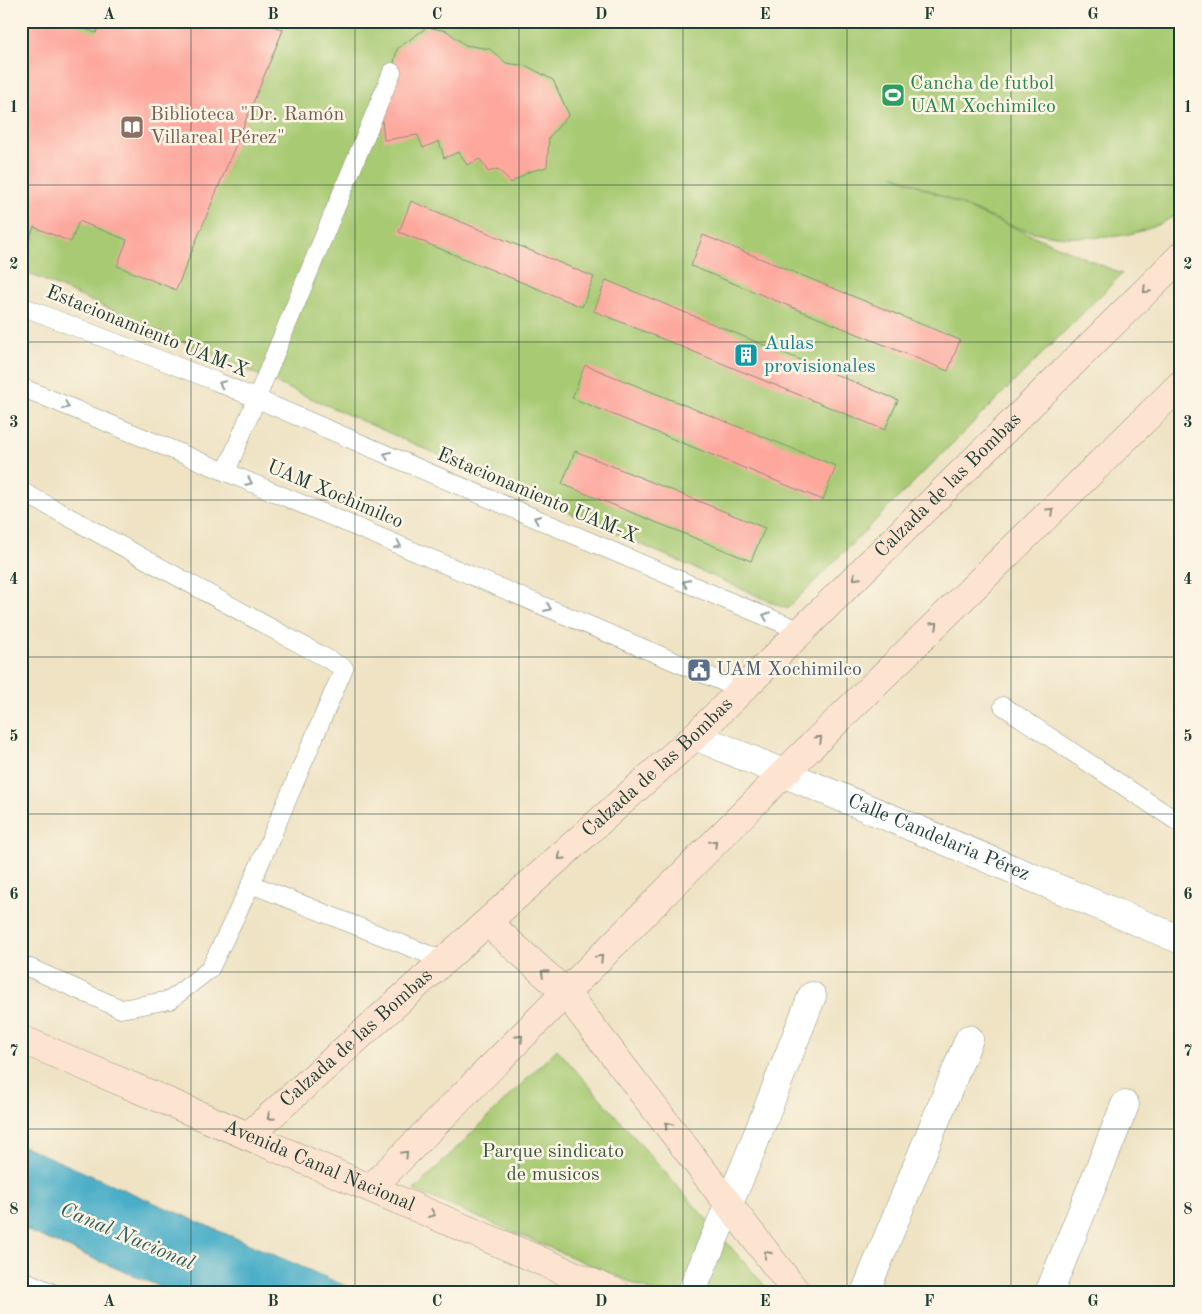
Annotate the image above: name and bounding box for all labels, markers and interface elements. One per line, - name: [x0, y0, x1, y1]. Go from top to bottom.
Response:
- text: A: [103, 7, 115, 23]
- text: B: [267, 7, 279, 23]
- text: C: [432, 7, 442, 23]
- text: D: [595, 7, 607, 23]
- text: E: [759, 7, 771, 23]
- text: F: [924, 7, 935, 23]
- text: G: [1087, 7, 1099, 23]
- place label: Cancha de futbol UAM Xochimilco: [910, 74, 1056, 117]
- sports icon: Cancha de futbol UAM Xochimilco: [880, 82, 906, 108]
- text: 1: [9, 100, 19, 116]
- text: 1: [1183, 100, 1193, 116]
- place label: Biblioteca "Dr. Ramón Villareal Pérez": [150, 105, 344, 148]
- library icon: Biblioteca "Dr. Ramón Villareal Pérez": [119, 114, 145, 140]
- text: 2: [9, 257, 19, 273]
- text: 2: [1183, 257, 1193, 273]
- street label: Estacionamiento UAM-X: [43, 282, 251, 382]
- one-way arrow: [1143, 284, 1152, 293]
- place label: Aulas provisionales: [764, 334, 876, 377]
- building icon: Aulas provisionales: [733, 342, 759, 368]
- one-way arrow: [218, 379, 227, 390]
- one-way arrow: [61, 400, 70, 410]
- street label: Calzada de las Bombas: [871, 410, 1025, 562]
- text: 3: [9, 415, 19, 431]
- text: 3: [1183, 415, 1193, 431]
- street label: Estacionamiento UAM-X: [434, 445, 640, 547]
- one-way arrow: [383, 450, 392, 461]
- street label: UAM Xochimilco: [264, 457, 406, 533]
- one-way arrow: [244, 475, 253, 486]
- one-way arrow: [1045, 508, 1054, 517]
- one-way arrow: [533, 514, 542, 525]
- one-way arrow: [393, 538, 402, 549]
- one-way arrow: [853, 571, 862, 580]
- text: 4: [9, 572, 19, 588]
- text: 4: [1183, 572, 1193, 588]
- one-way arrow: [682, 578, 691, 589]
- one-way arrow: [543, 602, 552, 612]
- one-way arrow: [762, 612, 771, 623]
- one-way arrow: [929, 622, 938, 631]
- public building icon: UAM Xochimilco: [686, 657, 712, 683]
- place label: UAM Xochimilco: [716, 660, 862, 680]
- street label: Calzada de las Bombas: [579, 694, 737, 842]
- text: 5: [9, 729, 19, 745]
- text: 5: [1183, 729, 1193, 745]
- one-way arrow: [813, 736, 822, 745]
- street label: Calle Candelaria Pérez: [845, 791, 1032, 885]
- one-way arrow: [708, 839, 717, 848]
- one-way arrow: [557, 851, 566, 860]
- text: 6: [9, 887, 19, 903]
- text: 6: [1183, 887, 1193, 903]
- one-way arrow: [594, 955, 603, 964]
- street label: Calzada de las Bombas: [277, 966, 437, 1112]
- one-way arrow: [540, 970, 549, 979]
- one-way arrow: [514, 1035, 523, 1044]
- text: 7: [9, 1044, 19, 1060]
- text: 7: [1183, 1044, 1193, 1060]
- one-way arrow: [266, 1111, 275, 1120]
- street label: Avenida Canal Nacional: [221, 1117, 417, 1216]
- one-way arrow: [665, 1122, 674, 1131]
- park label: Parque sindicato de musicos: [482, 1142, 624, 1185]
- one-way arrow: [400, 1150, 409, 1159]
- water label: Canal Nacional: [57, 1199, 197, 1275]
- text: 8: [9, 1202, 19, 1218]
- text: 8: [1183, 1202, 1193, 1218]
- one-way arrow: [427, 1208, 436, 1219]
- one-way arrow: [765, 1251, 773, 1260]
- text: A: [103, 1294, 115, 1310]
- text: B: [267, 1294, 279, 1310]
- text: C: [432, 1294, 442, 1310]
- text: D: [595, 1294, 607, 1310]
- text: E: [759, 1294, 771, 1310]
- text: F: [924, 1294, 935, 1310]
- text: G: [1087, 1294, 1099, 1310]

